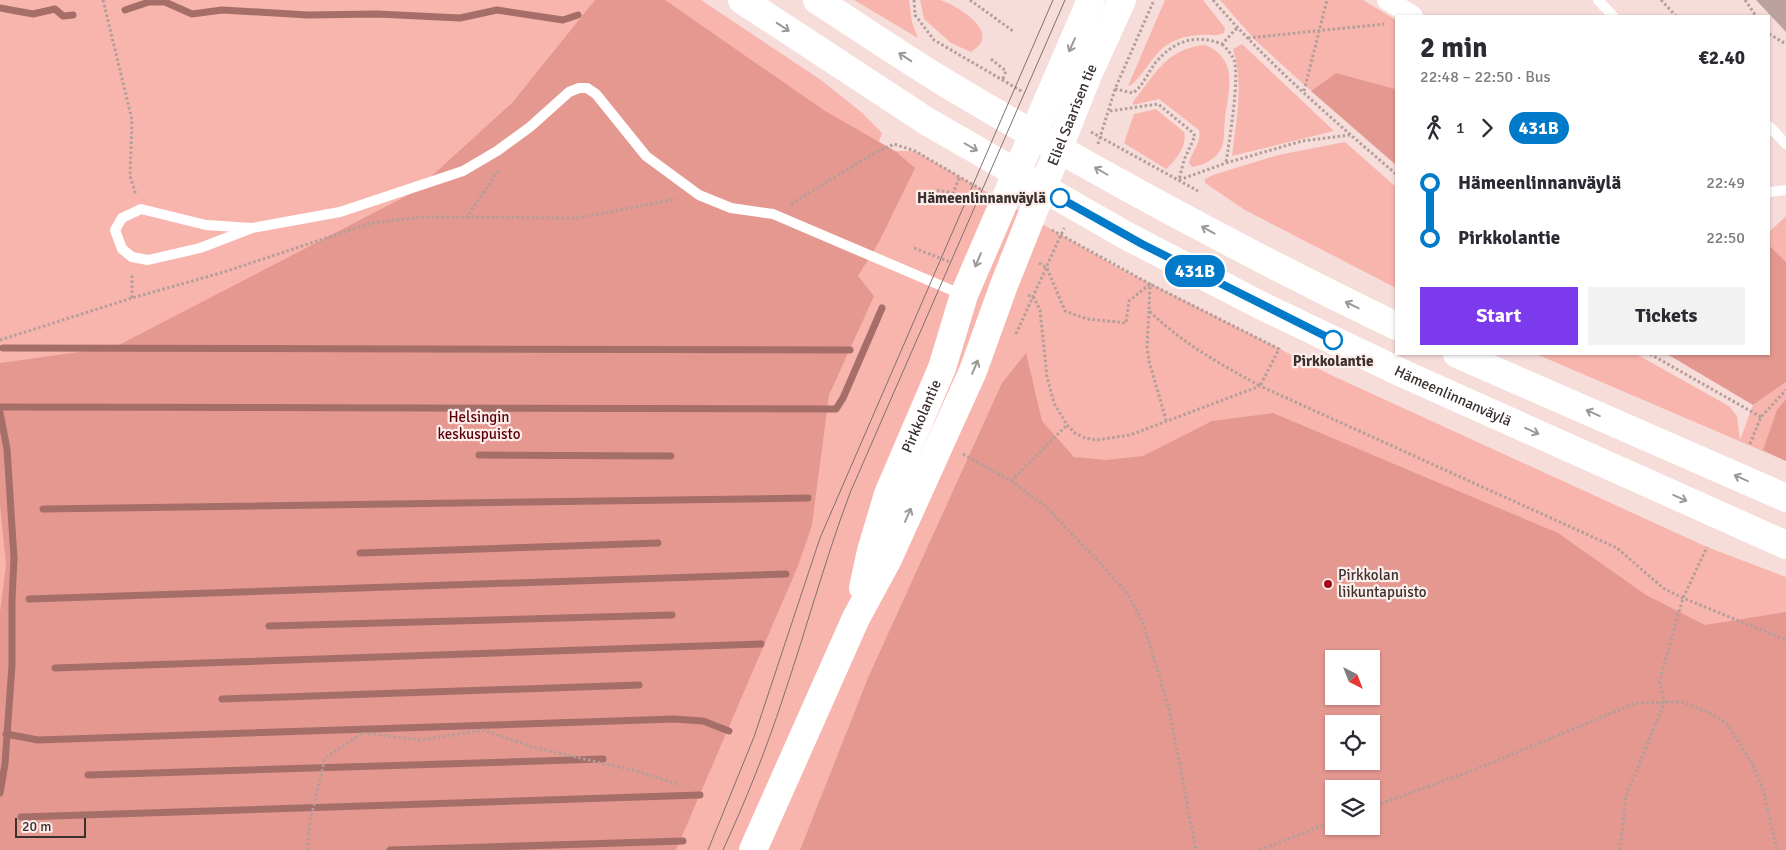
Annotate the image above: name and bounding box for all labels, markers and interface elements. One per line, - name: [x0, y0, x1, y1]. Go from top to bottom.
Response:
- one-way arrow: [776, 22, 790, 32]
- text: 2 min: [1420, 31, 1488, 65]
- one-way arrow: [1067, 37, 1077, 52]
- text: €2.40: [1699, 46, 1745, 70]
- one-way arrow: [899, 52, 913, 62]
- street label: Eliel Saarisen tie: [1044, 61, 1101, 168]
- text: 22:48 – 22:50 · Bus: [1420, 67, 1551, 87]
- icon: walk: [1420, 114, 1448, 142]
- icon: forward: [1473, 114, 1501, 142]
- text: 431B: [1519, 117, 1559, 139]
- text: 1: [1456, 118, 1465, 138]
- one-way arrow: [963, 142, 977, 152]
- one-way arrow: [1093, 166, 1108, 176]
- text: Hämeenlinnanväylä: [1458, 171, 1621, 195]
- text: 22:49: [1706, 173, 1745, 193]
- marker: Hämeenlinnanväylä: [1050, 188, 1070, 208]
- place label: Hämeenlinnanväylä: [917, 189, 1046, 207]
- one-way arrow: [1201, 225, 1216, 235]
- text: Pirkkolantie: [1458, 226, 1560, 250]
- text: 22:50: [1706, 228, 1745, 248]
- one-way arrow: [973, 252, 983, 267]
- line badge: 431B: [1160, 255, 1230, 287]
- text: 431B: [1175, 260, 1215, 282]
- button: Start: [1420, 287, 1578, 345]
- button: Tickets: [1588, 287, 1745, 345]
- one-way arrow: [1345, 299, 1360, 309]
- marker: Pirkkolantie: [1323, 330, 1343, 350]
- place label: Pirkkolantie: [1293, 352, 1373, 370]
- one-way arrow: [971, 360, 980, 375]
- street label: Hämeenlinnanväylä: [1391, 362, 1514, 430]
- street label: Pirkkolantie: [898, 377, 945, 456]
- park label: Helsingin keskuspuisto: [438, 408, 521, 443]
- one-way arrow: [1586, 408, 1601, 418]
- one-way arrow: [1524, 427, 1539, 437]
- one-way arrow: [1734, 473, 1749, 483]
- one-way arrow: [1672, 493, 1687, 503]
- one-way arrow: [903, 508, 913, 523]
- place label: Pirkkolan liikuntapuisto: [1338, 566, 1427, 601]
- marker: Pirkkolan liikuntapuisto: [1322, 578, 1334, 590]
- north arrow: [1325, 650, 1380, 705]
- map controls: [1325, 650, 1380, 835]
- button: locate: [1325, 715, 1380, 770]
- button: layers: [1325, 780, 1380, 835]
- scale bar: [15, 815, 86, 838]
- text: 20 m: [22, 818, 51, 835]

